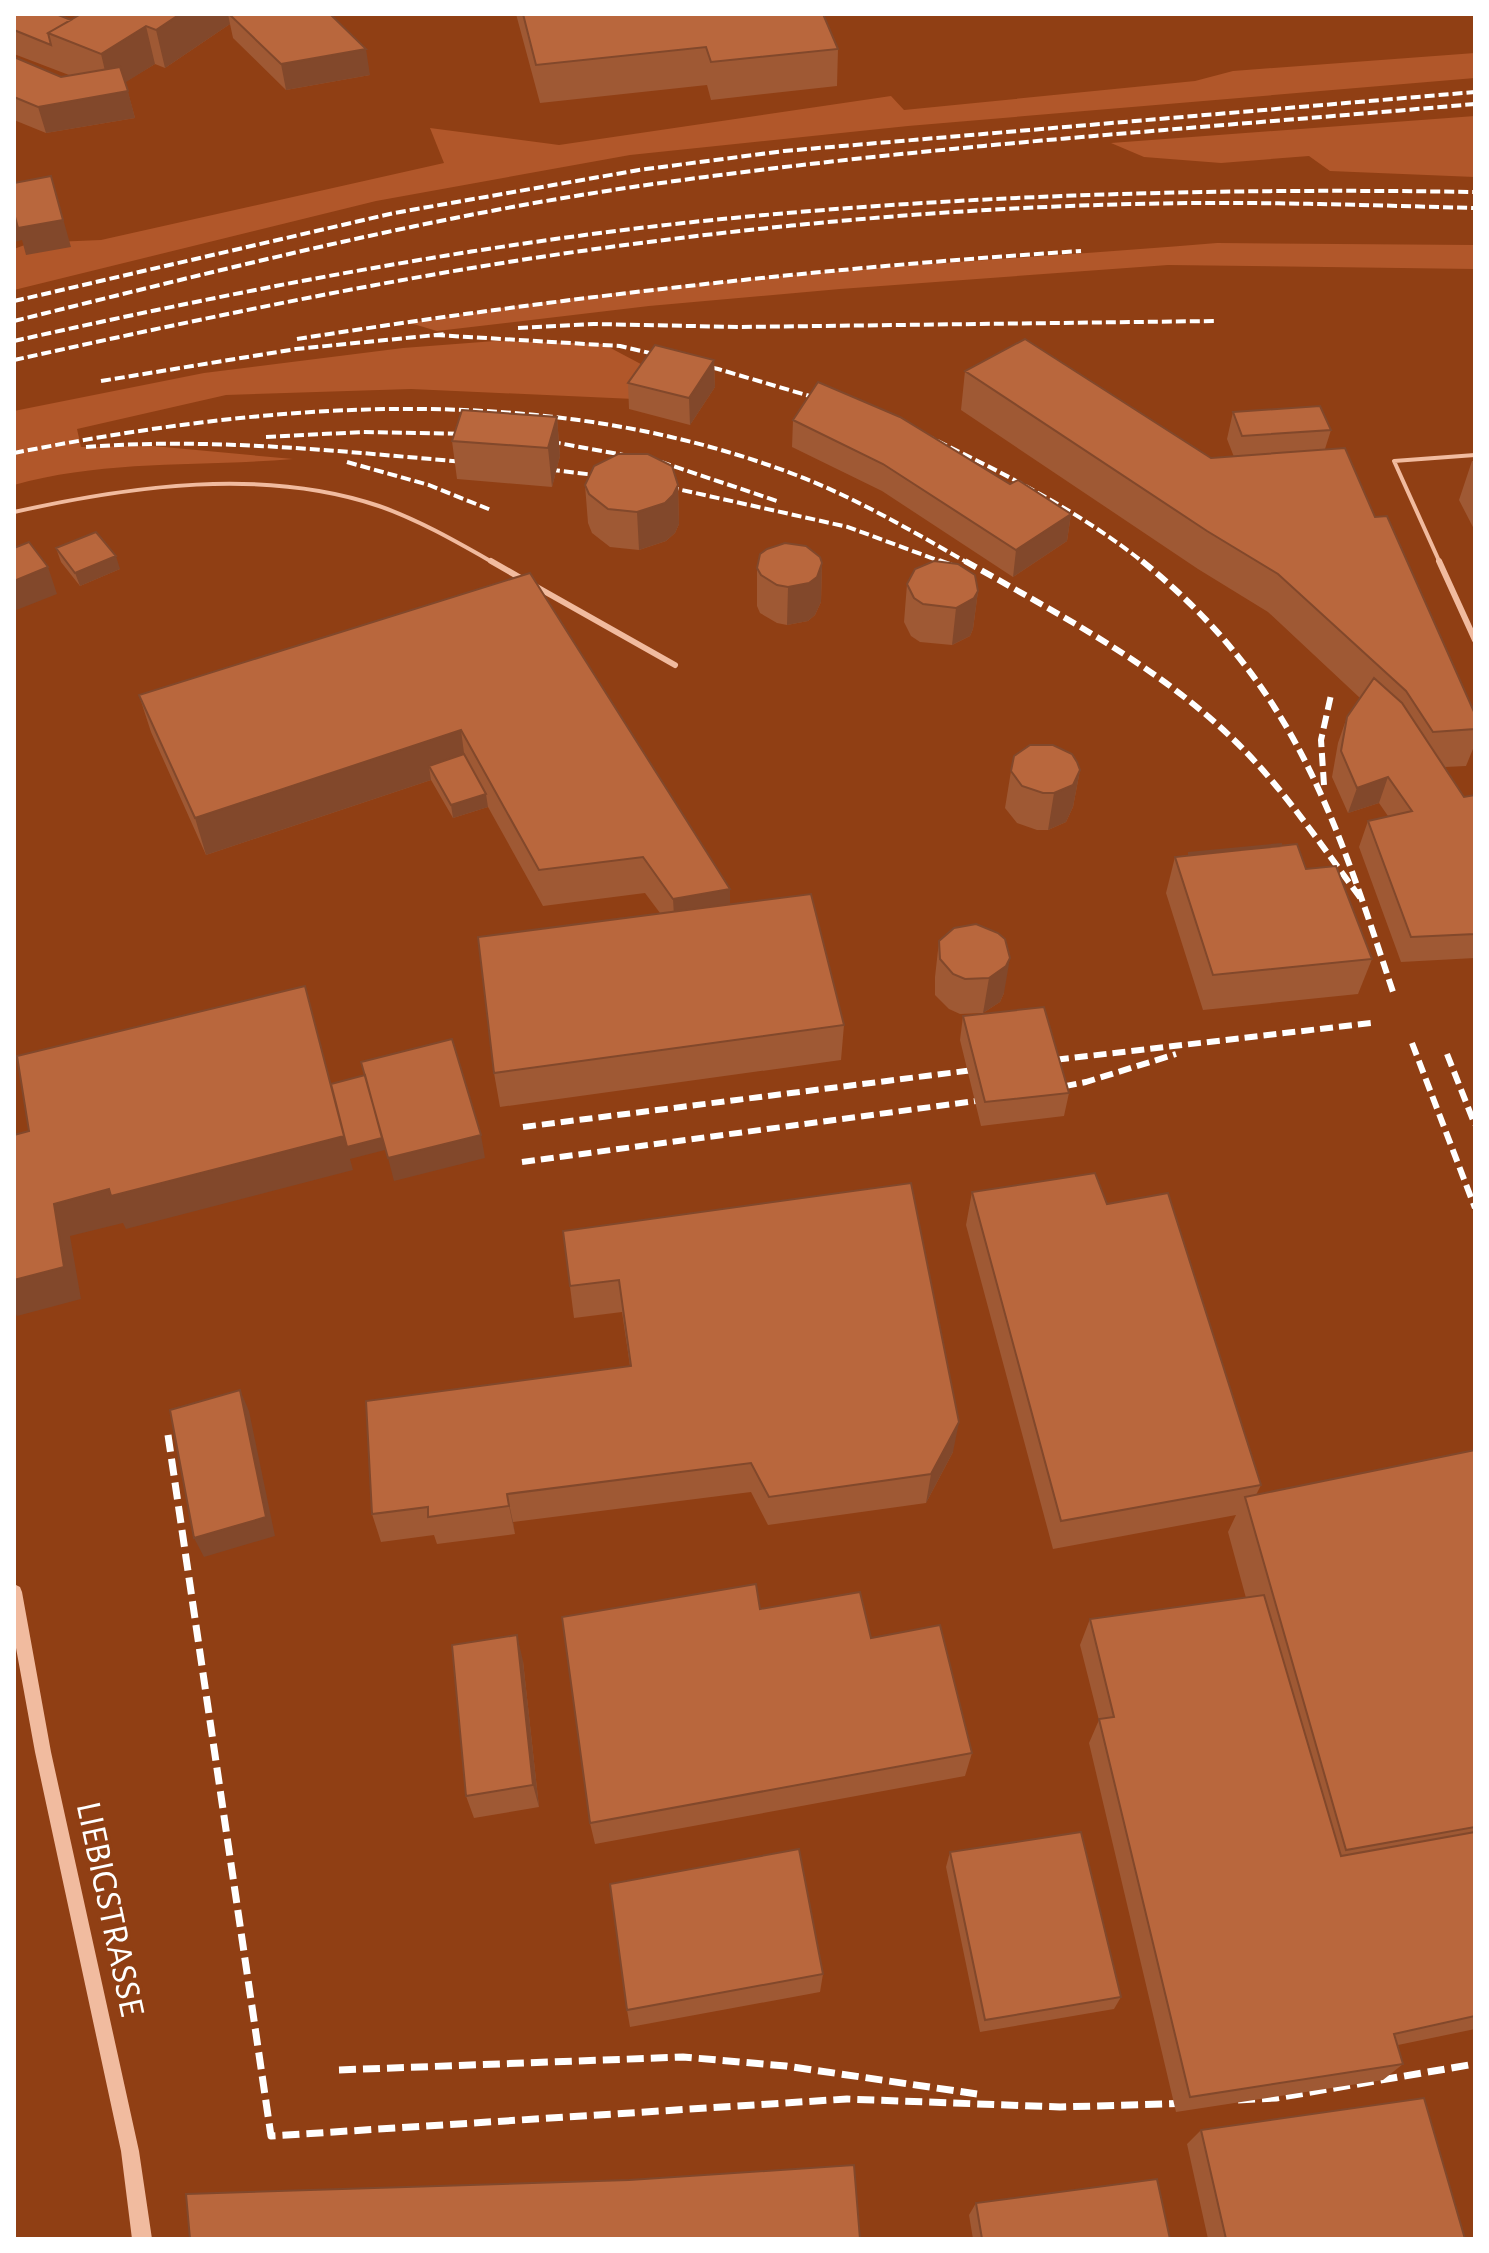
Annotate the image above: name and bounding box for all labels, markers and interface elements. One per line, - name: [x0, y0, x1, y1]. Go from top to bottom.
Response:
- street label: LIEBIGSTRASSE: [70, 1799, 150, 2019]

